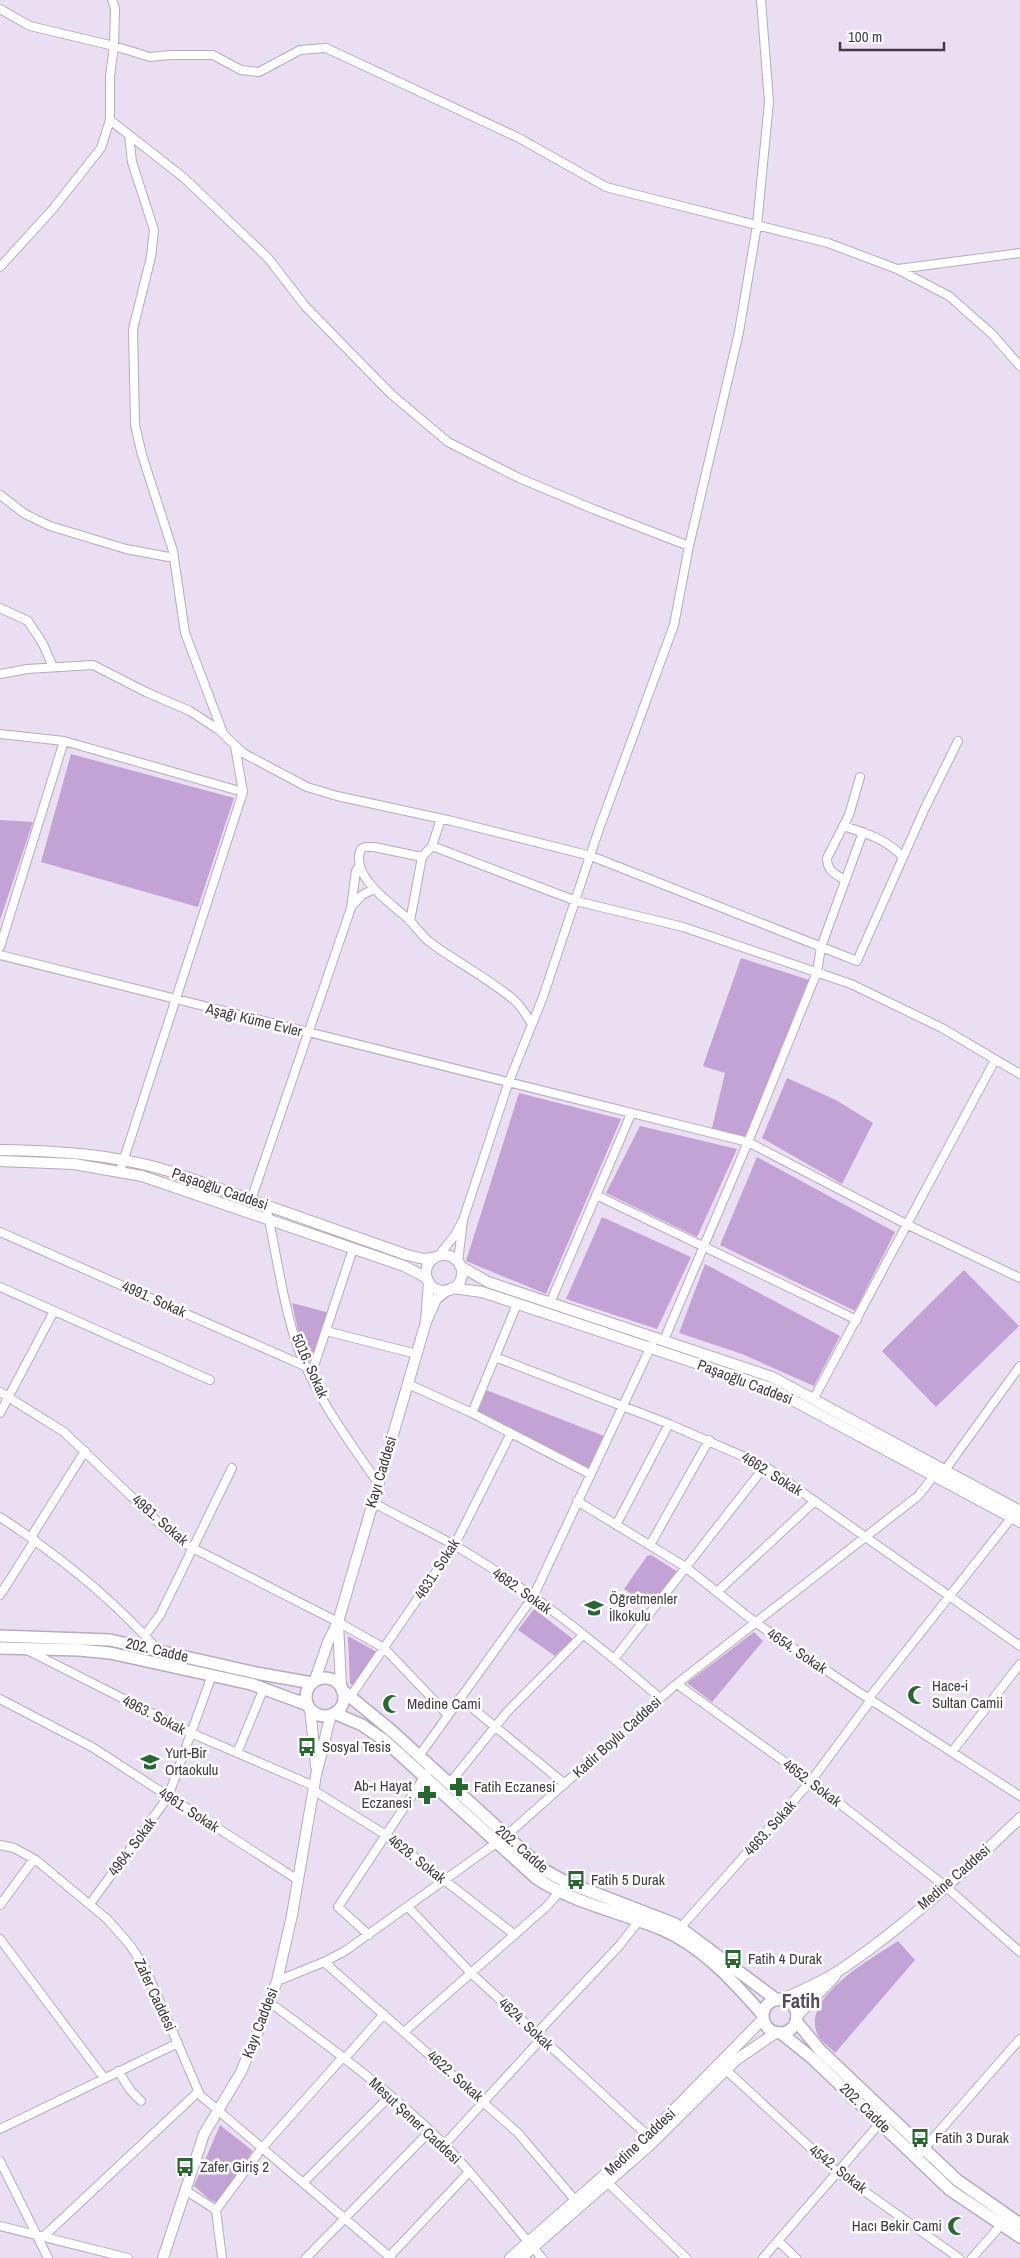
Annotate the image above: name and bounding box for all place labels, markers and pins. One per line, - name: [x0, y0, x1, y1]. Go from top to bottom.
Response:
- place label: Öğretmenler İlkokulu: [609, 1588, 677, 1626]
- school or university icon: Öğretmenler İlkokulu: [583, 1597, 605, 1619]
- place label: Hace-i Sultan Camii: [932, 1675, 1003, 1713]
- mosque icon: Hace-i Sultan Camii: [906, 1684, 928, 1706]
- mosque icon: Medine Cami: [381, 1693, 403, 1715]
- place label: Medine Cami: [407, 1693, 481, 1714]
- bus stop icon: Sosyal Tesis: [296, 1736, 318, 1758]
- place label: Sosyal Tesis: [322, 1736, 391, 1757]
- place label: Yurt-Bir Ortaokulu: [165, 1742, 218, 1780]
- school or university icon: Yurt-Bir Ortaokulu: [139, 1751, 161, 1773]
- place label: Ab-ı Hayat Eczanesi: [353, 1775, 413, 1813]
- pharmacy icon: Fatih Eczanesi: [448, 1776, 470, 1798]
- place label: Fatih Eczanesi: [474, 1776, 555, 1797]
- pharmacy icon: Ab-ı Hayat Eczanesi: [416, 1784, 438, 1806]
- bus stop icon: Fatih 5 Durak: [565, 1869, 587, 1891]
- place label: Fatih 5 Durak: [591, 1869, 666, 1890]
- bus stop icon: Fatih 4 Durak: [722, 1948, 744, 1970]
- place label: Fatih 4 Durak: [748, 1948, 823, 1969]
- bus stop icon: Fatih 3 Durak: [909, 2127, 931, 2149]
- place label: Fatih 3 Durak: [935, 2127, 1010, 2148]
- bus stop icon: Zafer Giriş 2: [174, 2156, 196, 2178]
- place label: Zafer Giriş 2: [200, 2156, 269, 2177]
- place label: Hacı Bekir Cami: [852, 2215, 942, 2236]
- mosque icon: Hacı Bekir Cami: [946, 2215, 968, 2237]

